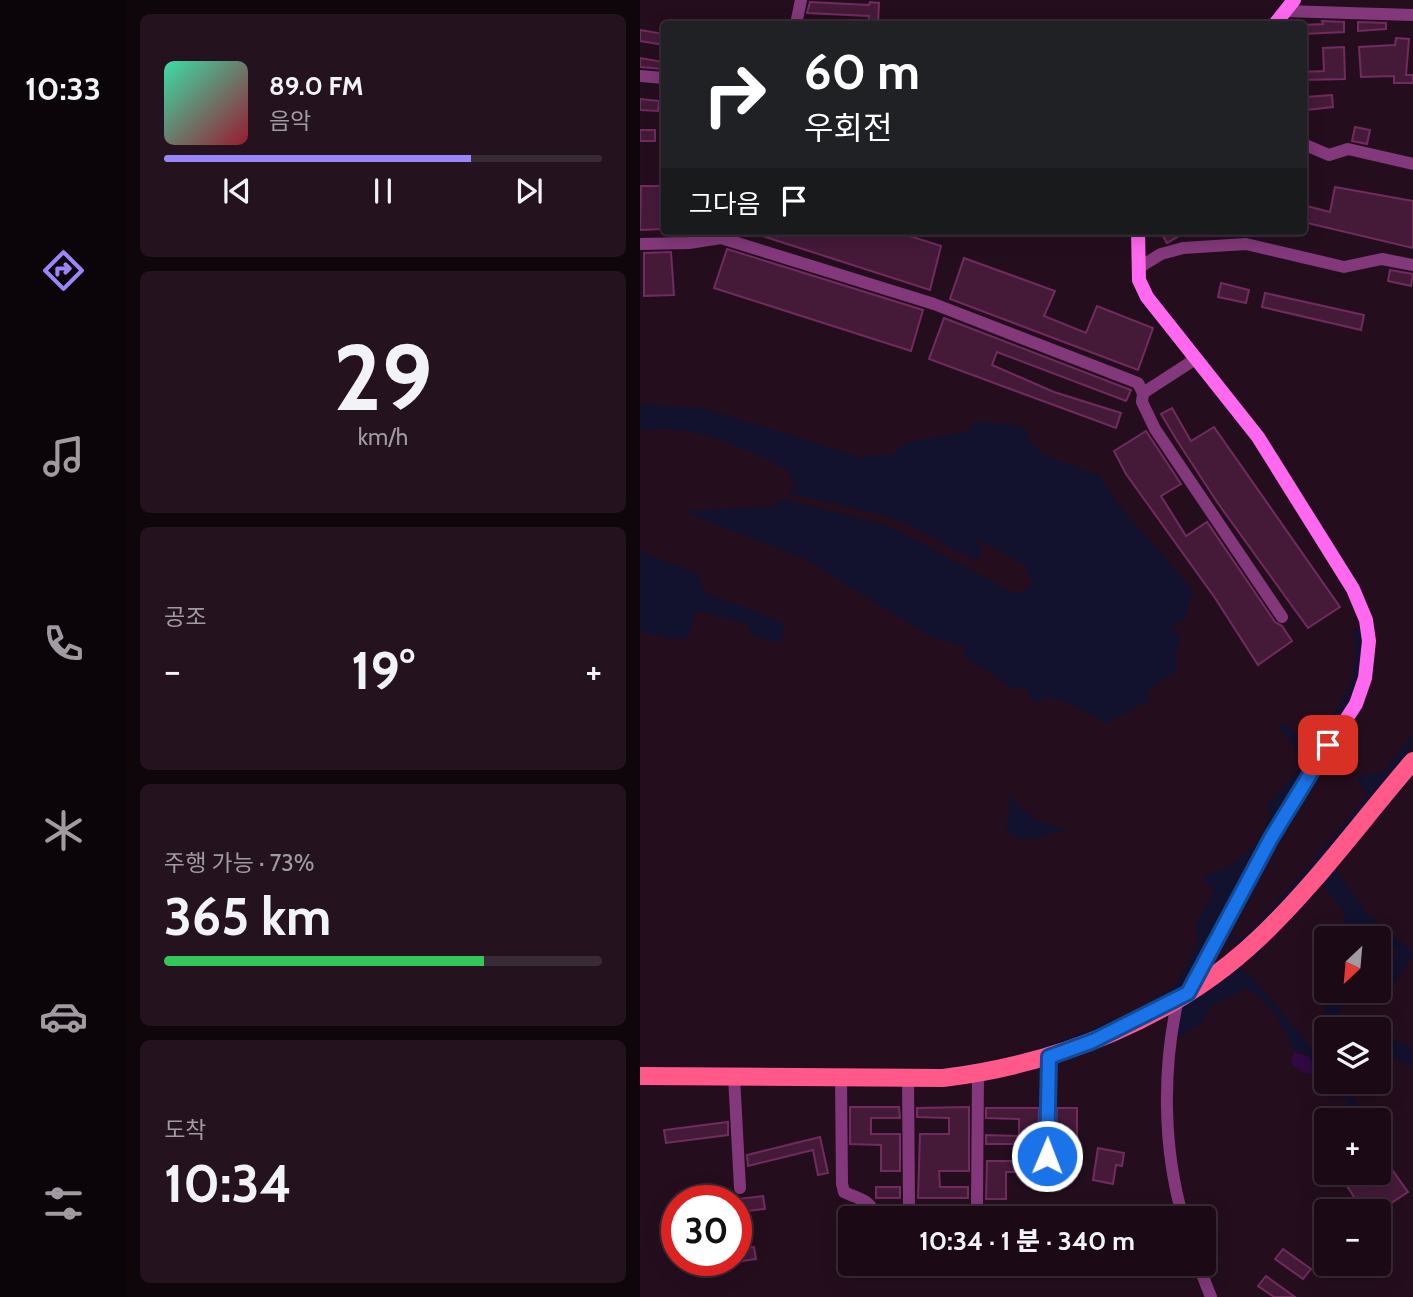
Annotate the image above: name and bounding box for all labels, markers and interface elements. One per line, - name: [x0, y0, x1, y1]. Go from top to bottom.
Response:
- text: 60 m: [804, 42, 920, 101]
- icon: right: [689, 49, 780, 140]
- text: 10:33: [25, 69, 101, 108]
- text: 89.0 FM: [269, 70, 364, 102]
- text: 음악: [269, 107, 311, 135]
- text: 우회전: [804, 108, 892, 147]
- icon: previous: [218, 172, 256, 210]
- icon: pause: [364, 172, 402, 210]
- icon: next: [510, 172, 548, 210]
- icon: arrive: [775, 182, 813, 220]
- text: 그다음: [689, 188, 761, 220]
- icon: directions: [39, 246, 88, 295]
- text: 29: [333, 322, 433, 433]
- text: km/h: [358, 423, 408, 451]
- icon: music: [39, 432, 88, 481]
- text: 공조: [164, 603, 206, 631]
- icon: phone: [39, 619, 88, 668]
- text: 19°: [351, 639, 415, 702]
- text: −: [164, 647, 181, 694]
- text: +: [585, 647, 602, 694]
- pin: [1298, 715, 1358, 775]
- icon: arrive: [1309, 726, 1347, 764]
- icon: climate: [39, 806, 88, 855]
- text: 주행 가능 · 73%: [164, 849, 314, 877]
- text: 365 km: [164, 885, 331, 948]
- north arrow: [1314, 926, 1391, 1003]
- map controls: [1314, 926, 1391, 1276]
- icon: car: [39, 992, 88, 1041]
- button: layers: [1314, 1017, 1391, 1094]
- button: +: [1314, 1108, 1391, 1185]
- text: 도착: [164, 1116, 206, 1144]
- position arrow: [1010, 1119, 1084, 1193]
- text: 10:34: [164, 1152, 292, 1215]
- icon: filters: [39, 1179, 88, 1228]
- speed limit sign: 30: [661, 1185, 752, 1276]
- button: −: [1314, 1199, 1391, 1276]
- text: 10:34 · 1 분 · 340 m: [919, 1225, 1135, 1257]

